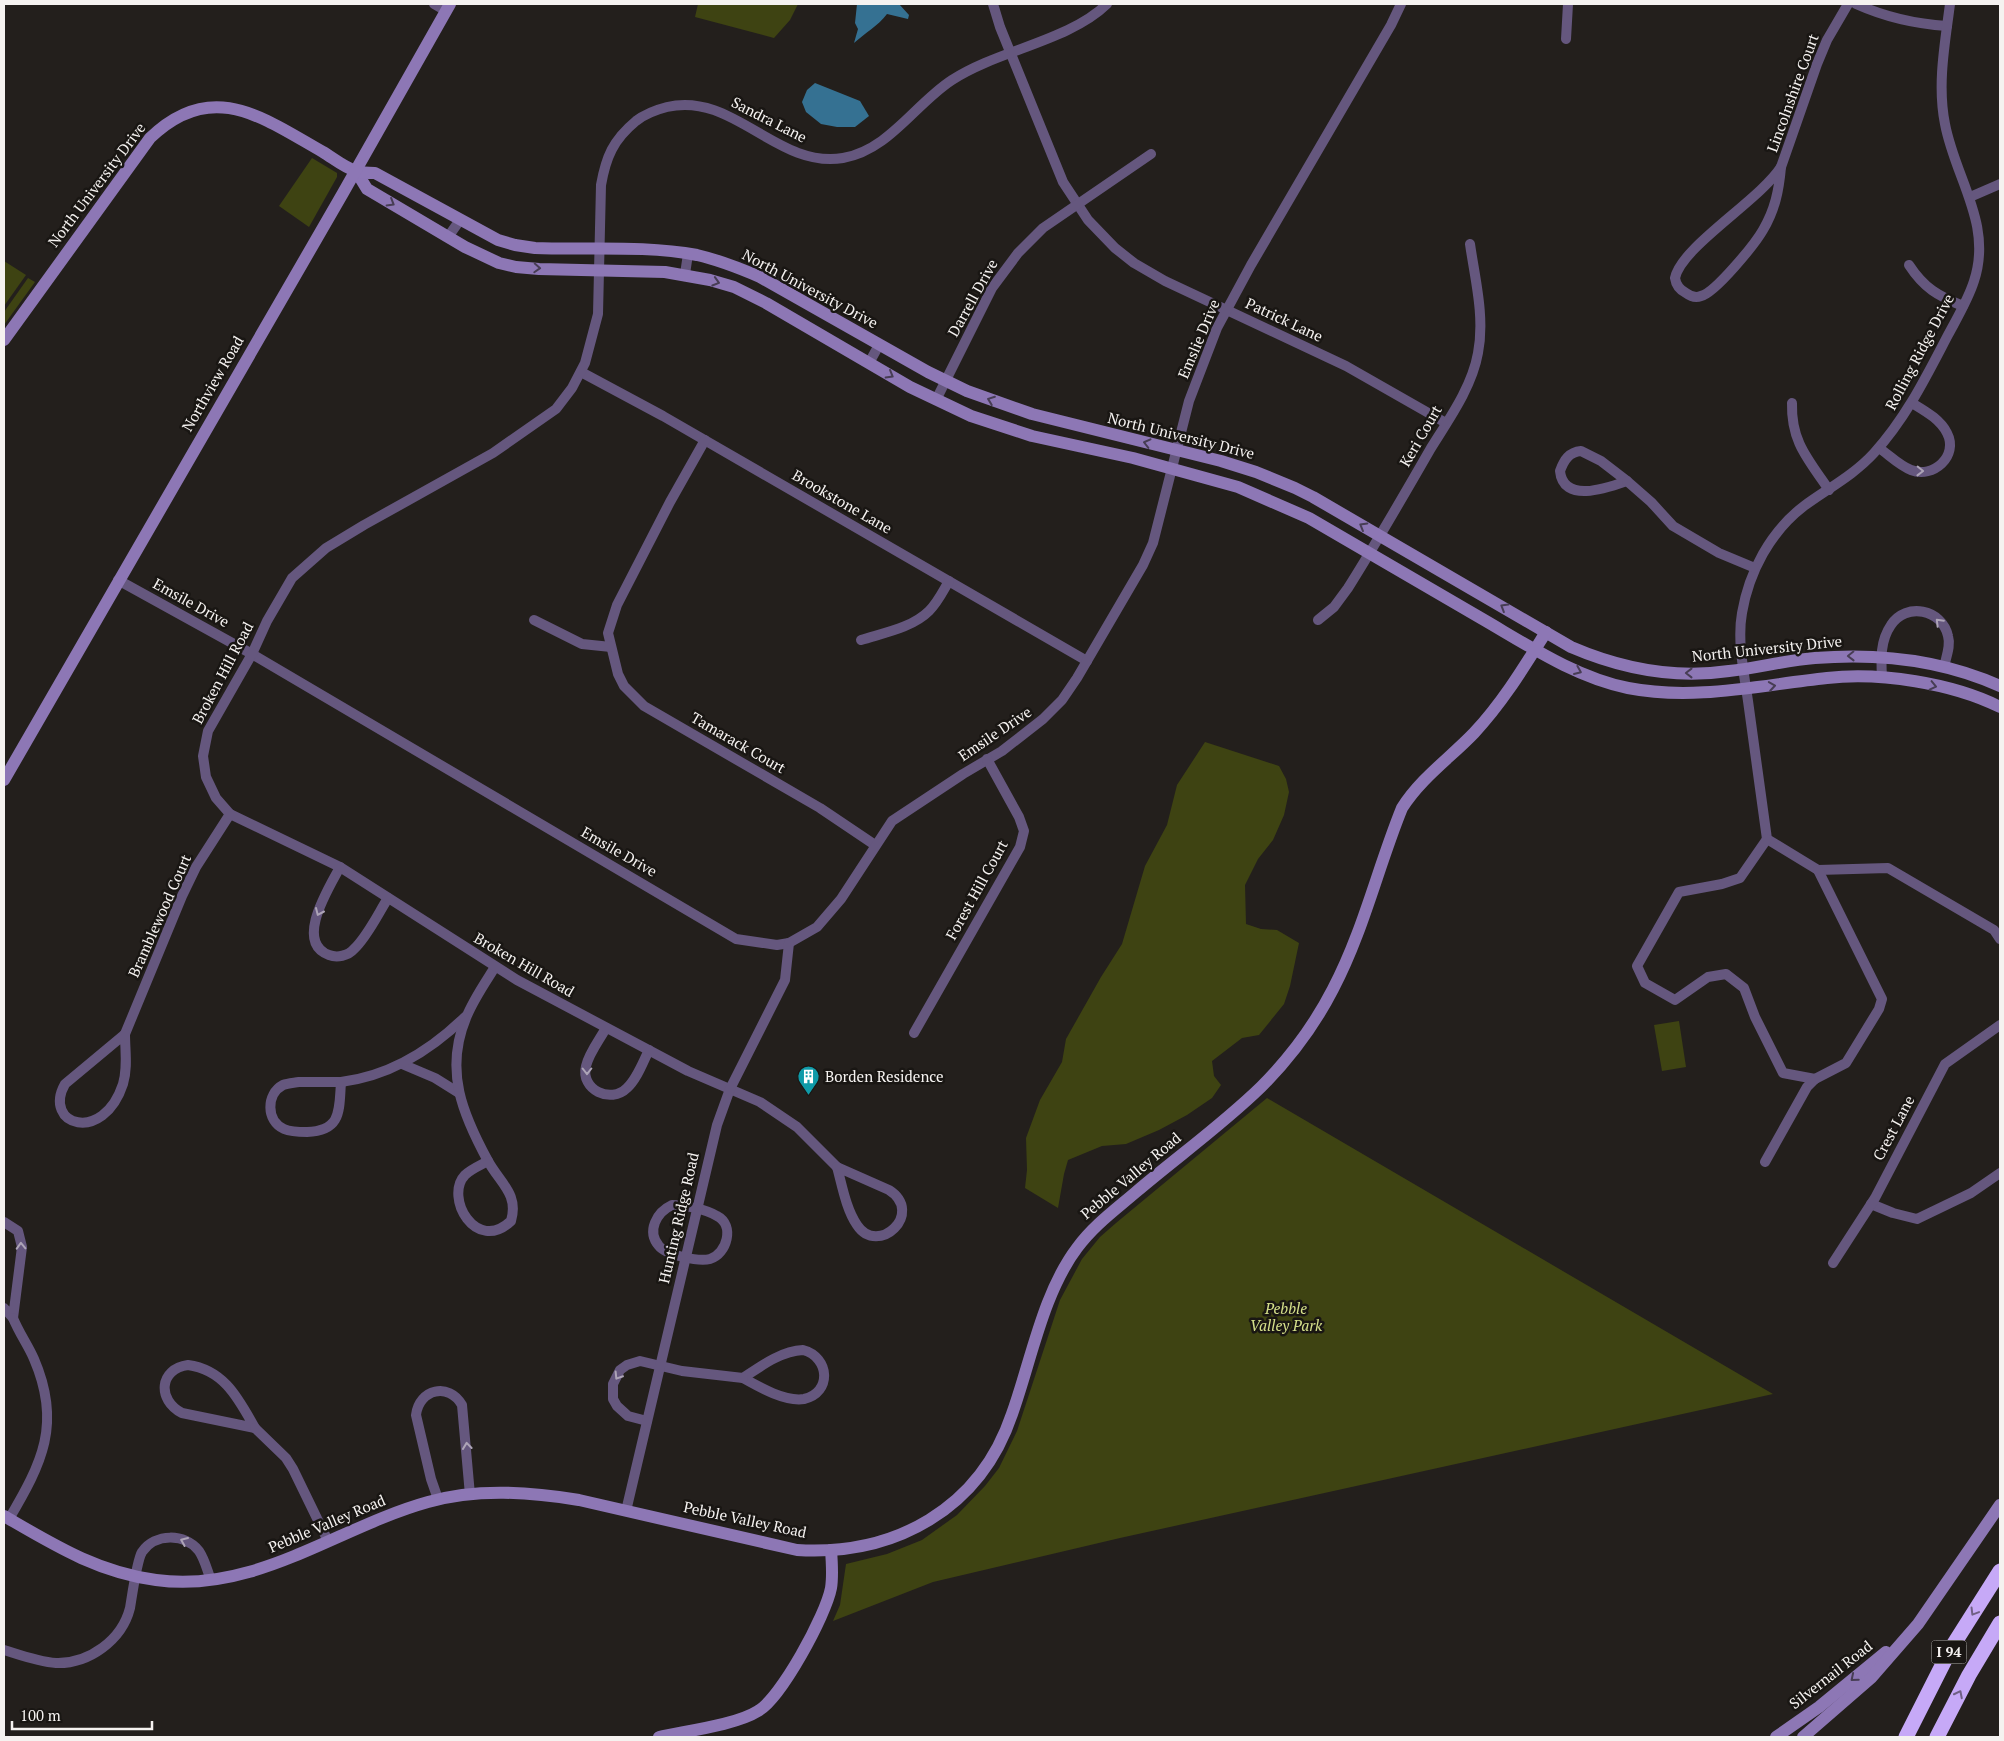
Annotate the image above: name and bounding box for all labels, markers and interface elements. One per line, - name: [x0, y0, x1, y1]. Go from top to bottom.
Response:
- street label: Lincolnshire Court: [1761, 30, 1823, 155]
- street label: Sandra Lane: [728, 92, 811, 147]
- street label: North University Drive: [43, 118, 150, 251]
- one-way arrow: [385, 196, 394, 206]
- street label: North University Drive: [739, 244, 882, 332]
- street label: Darrell Drive: [943, 255, 1002, 340]
- one-way arrow: [533, 263, 541, 274]
- one-way arrow: [711, 276, 720, 286]
- street label: Rolling Ridge Drive: [1880, 290, 1958, 413]
- street label: Patrick Lane: [1243, 292, 1326, 346]
- street label: Emslie Drive: [1172, 296, 1224, 381]
- street label: Northview Road: [177, 332, 248, 435]
- one-way arrow: [884, 369, 893, 379]
- one-way arrow: [987, 396, 996, 406]
- street label: Keri Court: [1394, 401, 1446, 470]
- street label: North University Drive: [1106, 407, 1257, 463]
- one-way arrow: [1143, 438, 1152, 449]
- street label: Brookstone Lane: [789, 464, 896, 538]
- one-way arrow: [1917, 466, 1925, 476]
- one-way arrow: [1359, 522, 1368, 532]
- street label: Emsile Drive: [150, 573, 233, 631]
- one-way arrow: [1500, 603, 1509, 613]
- street label: Broken Hill Road: [187, 618, 257, 727]
- one-way arrow: [1936, 619, 1945, 628]
- street label: North University Drive: [1691, 630, 1843, 666]
- one-way arrow: [1846, 651, 1854, 662]
- one-way arrow: [1573, 665, 1582, 676]
- one-way arrow: [1685, 668, 1692, 678]
- one-way arrow: [1929, 680, 1938, 691]
- one-way arrow: [1768, 681, 1776, 691]
- street label: Emsile Drive: [954, 701, 1035, 765]
- street label: Tamarack Court: [688, 707, 790, 778]
- street label: Emsile Drive: [578, 821, 661, 881]
- street label: Forest Hill Court: [940, 836, 1012, 943]
- street label: Bramblewood Court: [123, 851, 195, 980]
- one-way arrow: [315, 907, 326, 916]
- street label: Broken Hill Road: [471, 927, 578, 1001]
- building icon: Borden Residence: [797, 1065, 821, 1096]
- place label: Borden Residence: [825, 1066, 944, 1086]
- one-way arrow: [582, 1068, 592, 1076]
- street label: Crest Lane: [1868, 1092, 1919, 1164]
- street label: Pebble Valley Road: [1076, 1127, 1185, 1223]
- street label: Hunting Ridge Road: [653, 1150, 703, 1285]
- one-way arrow: [16, 1242, 27, 1250]
- park label: Pebble Valley Park: [1250, 1298, 1323, 1335]
- one-way arrow: [614, 1371, 624, 1380]
- one-way arrow: [462, 1442, 473, 1450]
- street label: Pebble Valley Road: [265, 1489, 388, 1557]
- street label: Pebble Valley Road: [682, 1496, 809, 1542]
- one-way arrow: [180, 1537, 189, 1548]
- one-way arrow: [1970, 1606, 1980, 1615]
- street label: Silvernail Road: [1785, 1635, 1876, 1713]
- road number: I 94: [1932, 1640, 1966, 1664]
- one-way arrow: [1851, 1673, 1860, 1682]
- one-way arrow: [1953, 1690, 1963, 1699]
- scale bar: [12, 1698, 152, 1730]
- text: 100 m: [20, 1705, 61, 1725]

